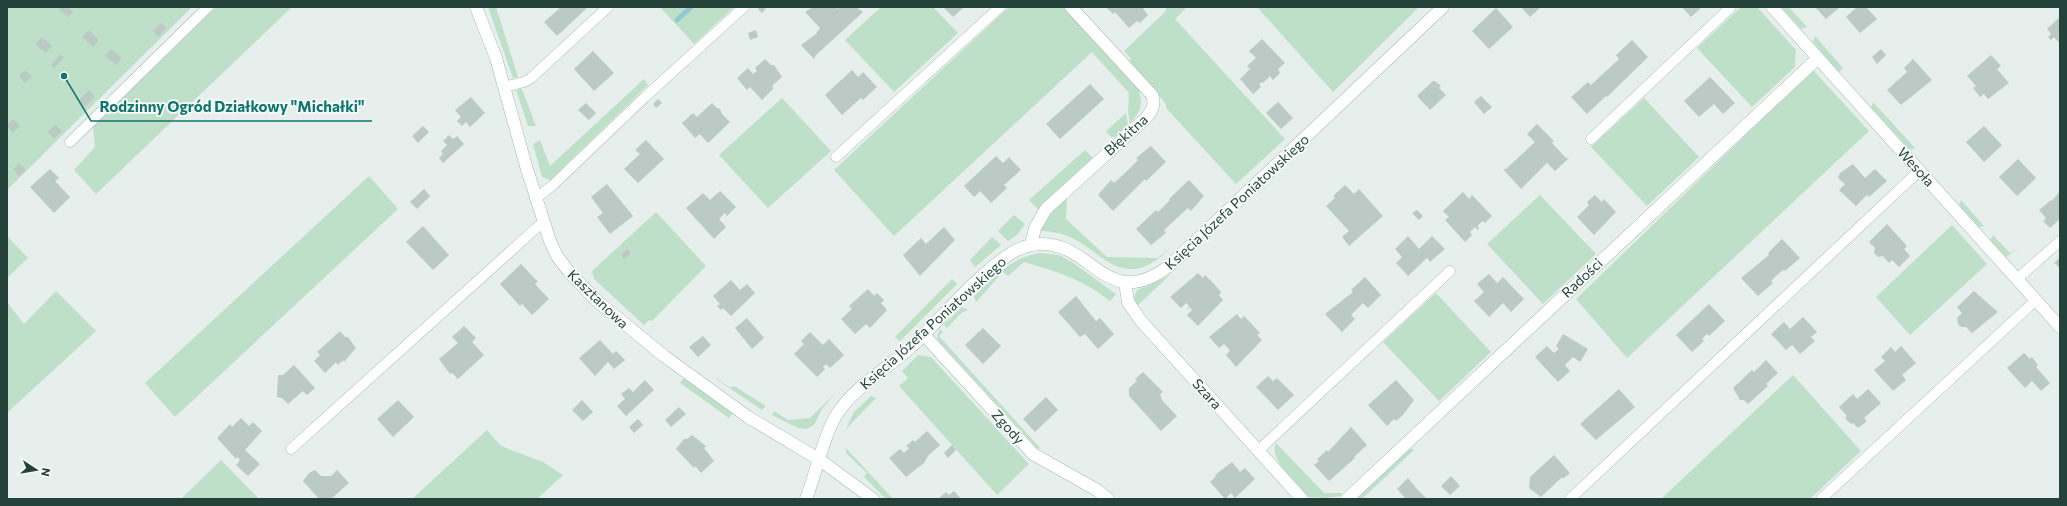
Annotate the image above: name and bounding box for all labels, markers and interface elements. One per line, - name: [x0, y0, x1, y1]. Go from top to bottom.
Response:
- callout: Rodzinny Ogród Działkowy "Michałki": [91, 94, 372, 121]
- text: Rodzinny Ogród Działkowy "Michałki": [100, 97, 365, 115]
- street label: Błękitna: [1100, 111, 1151, 159]
- street label: Księcia Józefa Poniatowskiego: [1161, 130, 1312, 273]
- street label: Wesoła: [1894, 144, 1938, 190]
- street label: Księcia Józefa Poniatowskiego: [856, 252, 1009, 393]
- street label: Radości: [1558, 254, 1606, 301]
- street label: Kasztanowa: [565, 266, 632, 332]
- street label: Szara: [1189, 375, 1225, 412]
- street label: Zgody: [988, 406, 1028, 447]
- north arrow: [16, 450, 56, 490]
- text: N: [39, 467, 53, 478]

